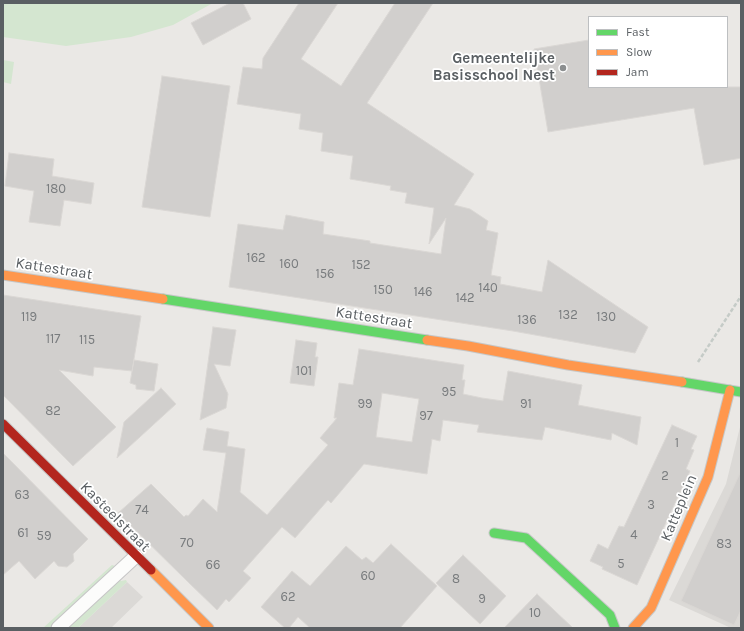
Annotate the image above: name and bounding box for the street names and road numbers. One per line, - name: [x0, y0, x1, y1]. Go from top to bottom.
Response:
- street label: Kattestraat: [14, 254, 94, 284]
- street label: Kattestraat: [334, 303, 414, 333]
- street label: Katteplein: [657, 472, 701, 544]
- street label: Kasteelstraat: [76, 478, 154, 556]

